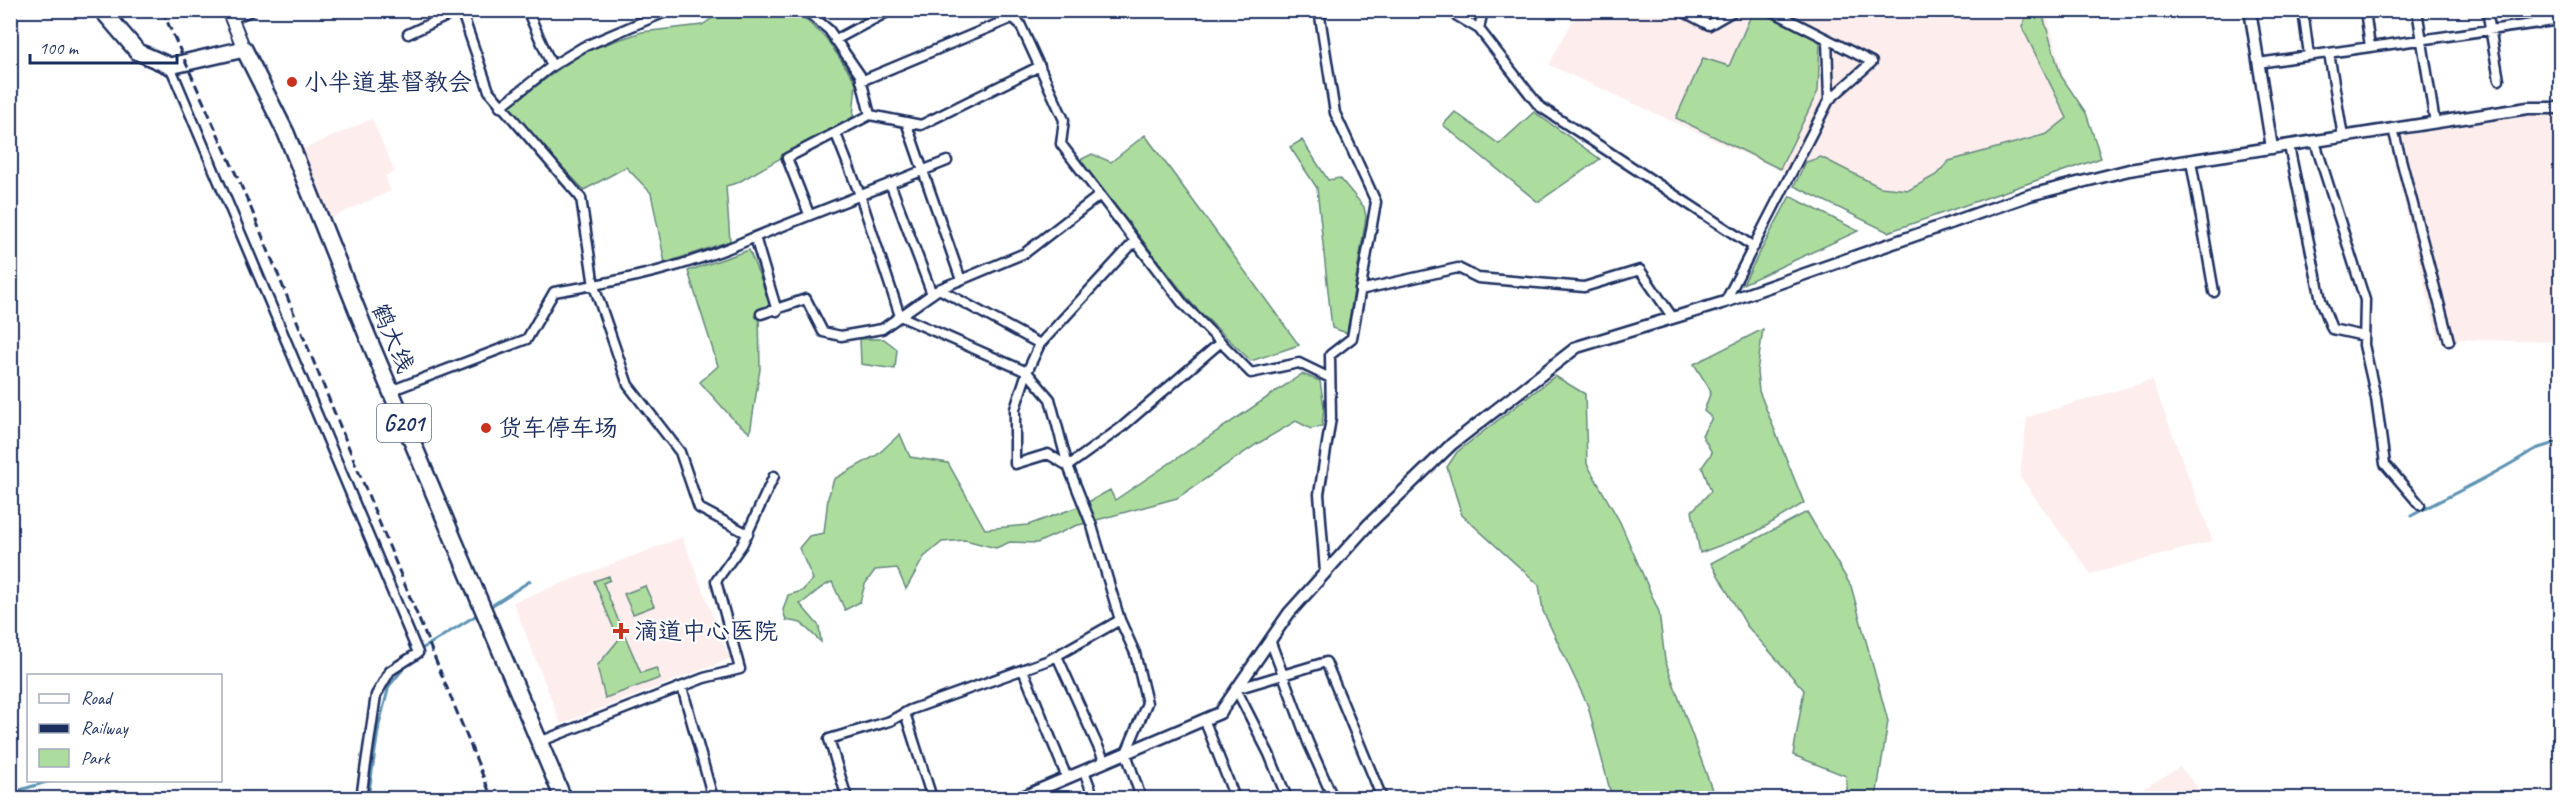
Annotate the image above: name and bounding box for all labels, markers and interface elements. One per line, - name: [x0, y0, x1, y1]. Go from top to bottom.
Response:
- scale bar: [30, 27, 177, 65]
- text: 100 m: [39, 37, 80, 59]
- place label: 小半道基督教会: [304, 67, 472, 97]
- marker: 小半道基督教会: [285, 75, 299, 89]
- street label: 鹤大线: [365, 299, 421, 377]
- road number: G201: [377, 404, 431, 442]
- place label: 货车停车场: [498, 413, 618, 443]
- marker: 货车停车场: [479, 421, 493, 435]
- place label: 滴道中心医院: [634, 616, 778, 646]
- marker: 滴道中心医院: [612, 622, 630, 640]
- legend: [27, 674, 222, 782]
- text: Road: [81, 687, 114, 709]
- text: Railway: [81, 717, 129, 739]
- text: Park: [81, 747, 111, 769]

